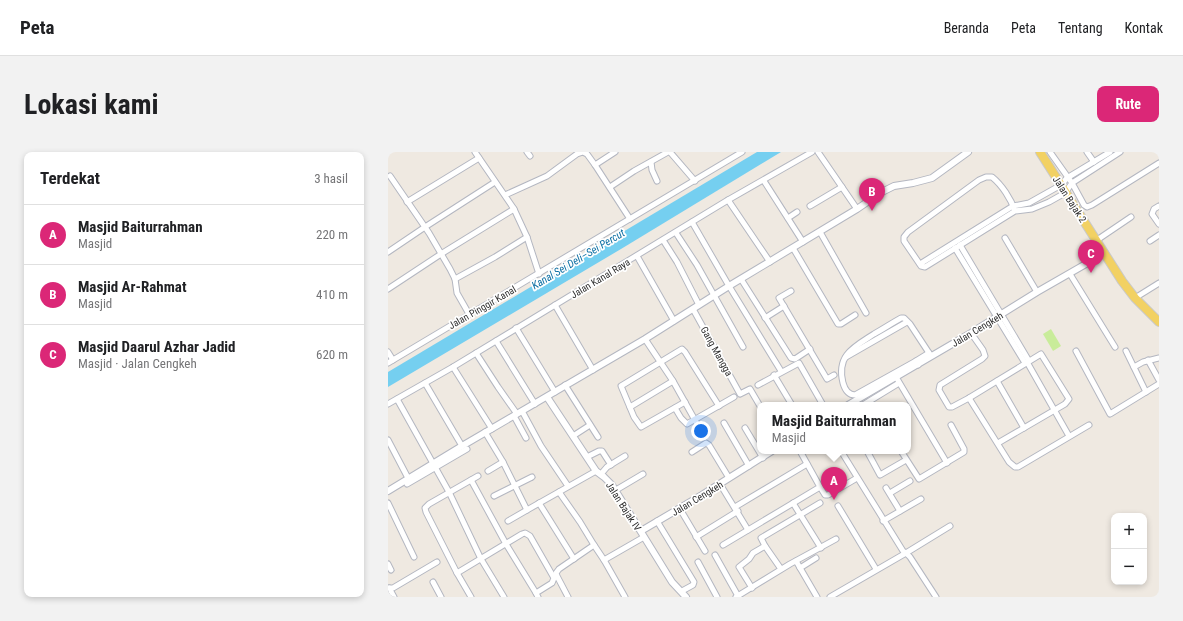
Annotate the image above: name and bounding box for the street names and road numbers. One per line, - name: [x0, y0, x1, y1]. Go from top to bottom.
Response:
- street label: Jalan Bajak 2: [1051, 174, 1089, 224]
- street label: Jalan Kanal Raya: [569, 256, 632, 300]
- street label: Jalan Pinggir Kanal: [447, 284, 518, 331]
- street label: Jalan Cengkeh: [950, 310, 1005, 349]
- street label: Gang Mangga: [699, 325, 735, 378]
- street label: Jalan Cengkeh: [670, 479, 725, 518]
- street label: Jalan Bajak IV: [604, 480, 644, 533]

